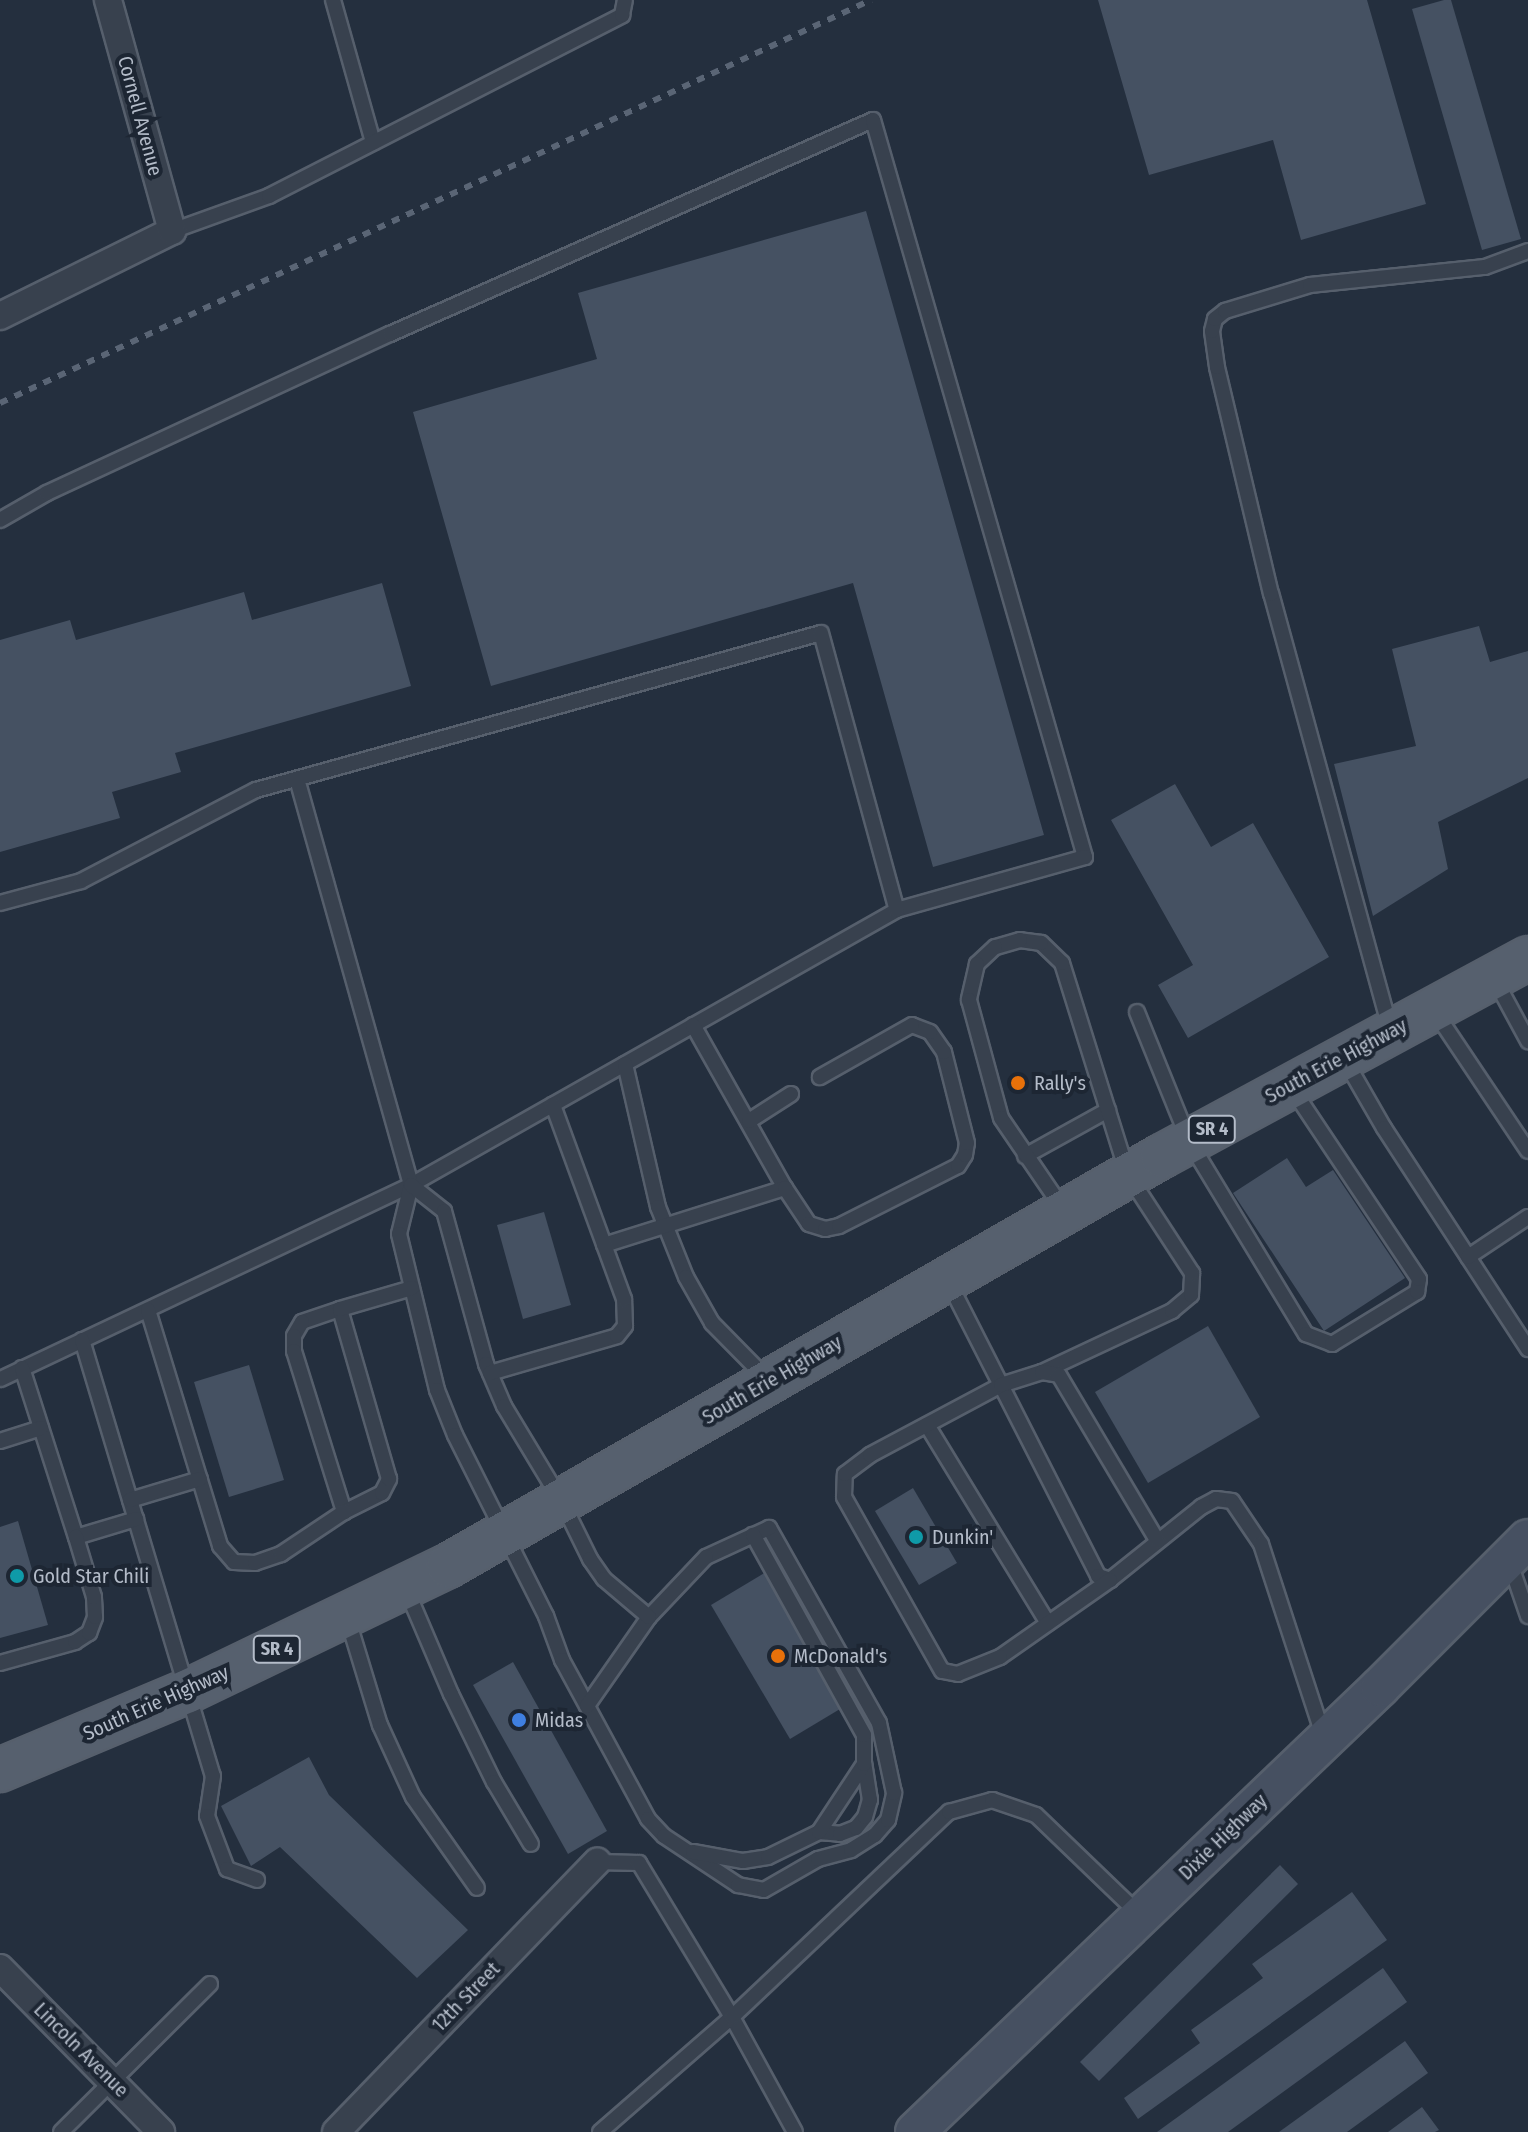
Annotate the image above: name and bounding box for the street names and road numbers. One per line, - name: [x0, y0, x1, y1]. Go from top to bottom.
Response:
- street label: Cornell Avenue: [112, 53, 168, 179]
- street label: South Erie Highway: [1261, 1014, 1411, 1108]
- road number: SR 4: [1186, 1115, 1238, 1143]
- street label: South Erie Highway: [698, 1330, 846, 1430]
- road number: SR 4: [251, 1635, 303, 1663]
- street label: South Erie Highway: [79, 1660, 233, 1746]
- street label: Dixie Highway: [1174, 1789, 1272, 1885]
- street label: 12th Street: [427, 1957, 505, 2037]
- street label: Lincoln Avenue: [29, 1998, 133, 2102]

